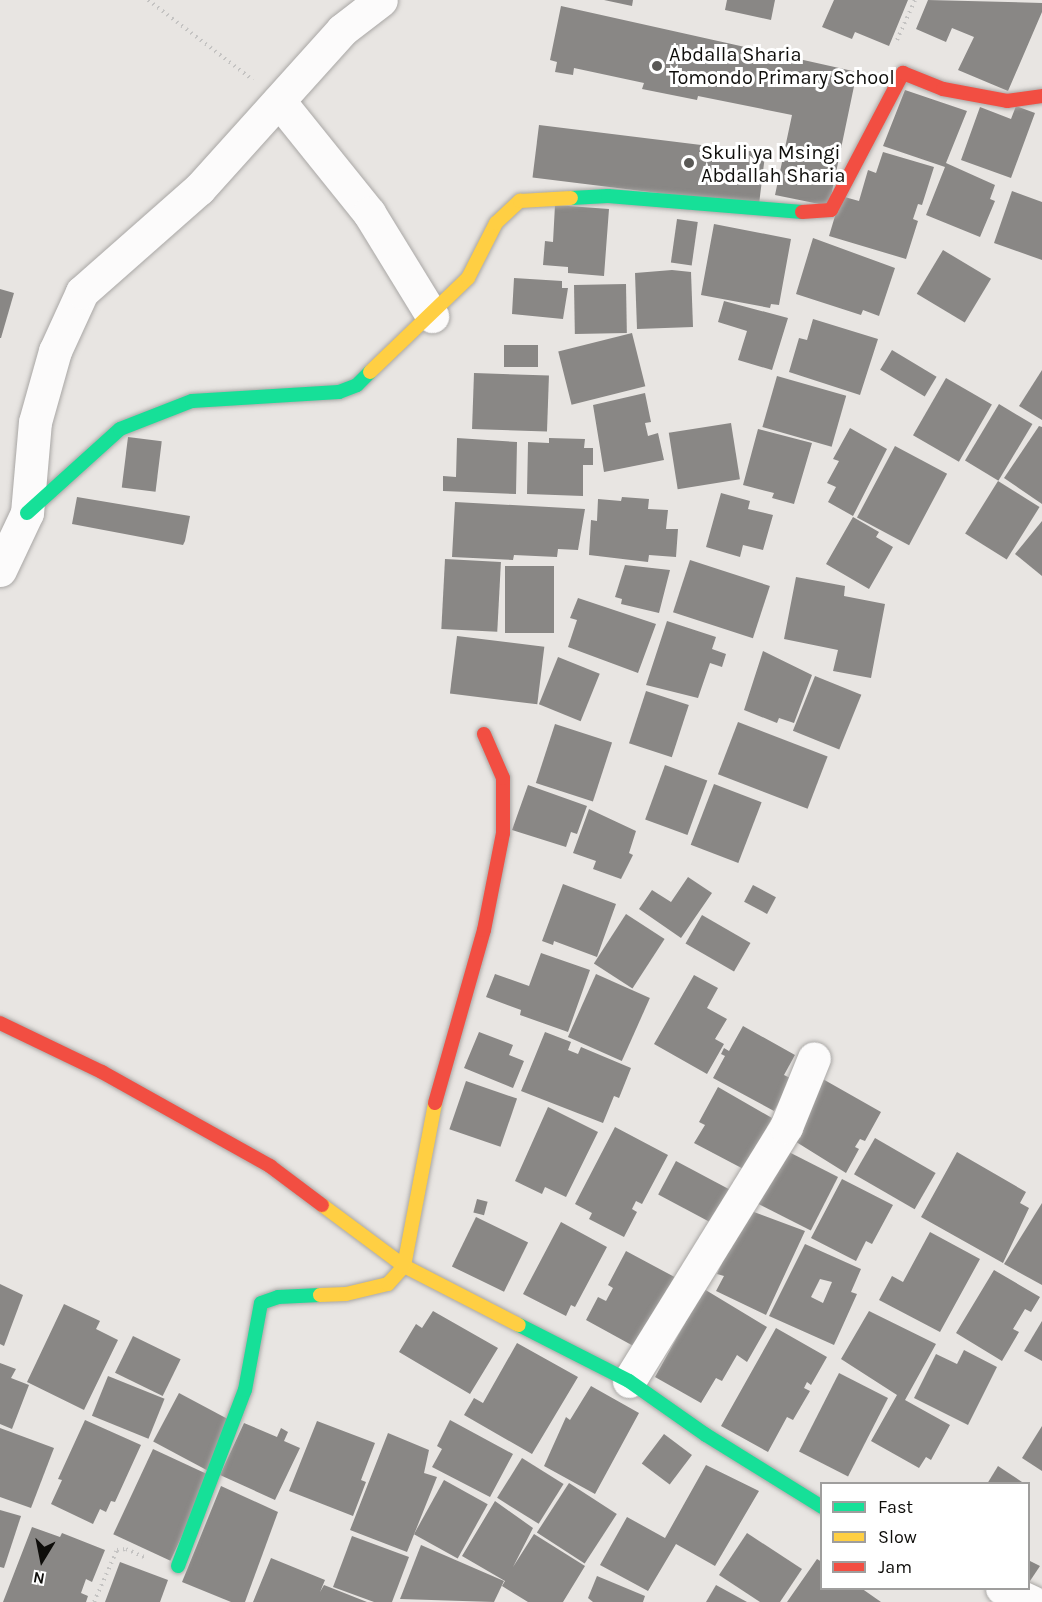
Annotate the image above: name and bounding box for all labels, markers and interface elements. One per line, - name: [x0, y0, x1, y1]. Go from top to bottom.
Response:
- place label: Abdalla Sharia Tomondo Primary School: [669, 42, 895, 89]
- marker: Abdalla Sharia Tomondo Primary School: [650, 59, 664, 73]
- place label: Skuli ya Msingi Abdallah Sharia: [701, 140, 846, 187]
- marker: Skuli ya Msingi Abdallah Sharia: [682, 156, 696, 170]
- legend: [820, 1482, 1030, 1590]
- text: Fast: [878, 1496, 913, 1518]
- text: Slow: [878, 1526, 917, 1548]
- north arrow: [12, 1530, 72, 1590]
- text: Jam: [878, 1556, 912, 1578]
- text: N: [31, 1568, 46, 1589]

